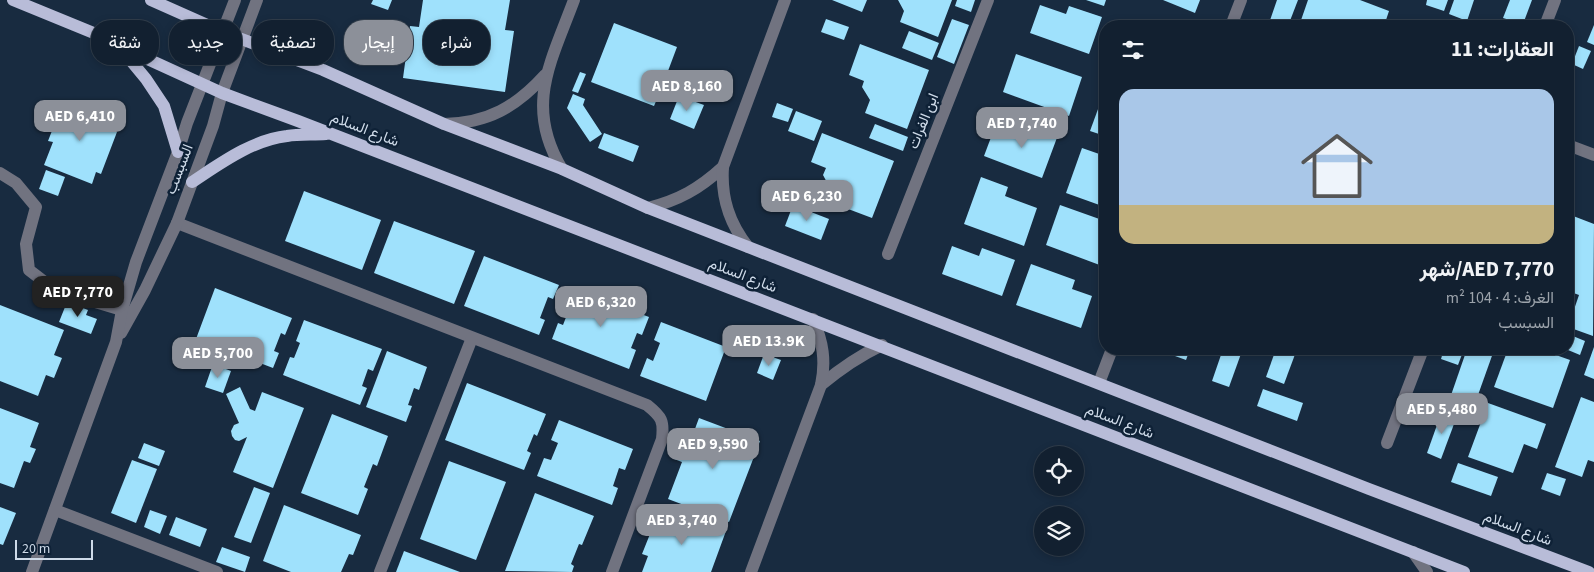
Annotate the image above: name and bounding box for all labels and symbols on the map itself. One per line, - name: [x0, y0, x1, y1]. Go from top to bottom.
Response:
- pin: AED 8,160: [630, 70, 744, 112]
- street label: ابن الفرات: [903, 90, 944, 152]
- pin: AED 6,410: [23, 100, 137, 142]
- pin: AED 7,740: [965, 106, 1079, 149]
- street label: شارع السلام: [328, 107, 402, 152]
- street label: السبسب: [160, 141, 199, 197]
- pin: AED 6,230: [750, 180, 864, 222]
- street label: شارع السلام: [706, 253, 780, 298]
- pin: AED 7,770: [21, 276, 135, 318]
- pin: AED 6,320: [544, 286, 658, 328]
- pin: AED 13.9K: [712, 324, 826, 367]
- pin: AED 5,700: [161, 336, 275, 379]
- pin: AED 5,480: [1385, 392, 1499, 435]
- street label: شارع السلام: [1083, 399, 1157, 444]
- pin: AED 9,590: [656, 428, 770, 470]
- pin: AED 3,740: [625, 504, 739, 546]
- street label: شارع السلام: [1481, 506, 1555, 551]
- scale bar: [15, 537, 92, 560]

